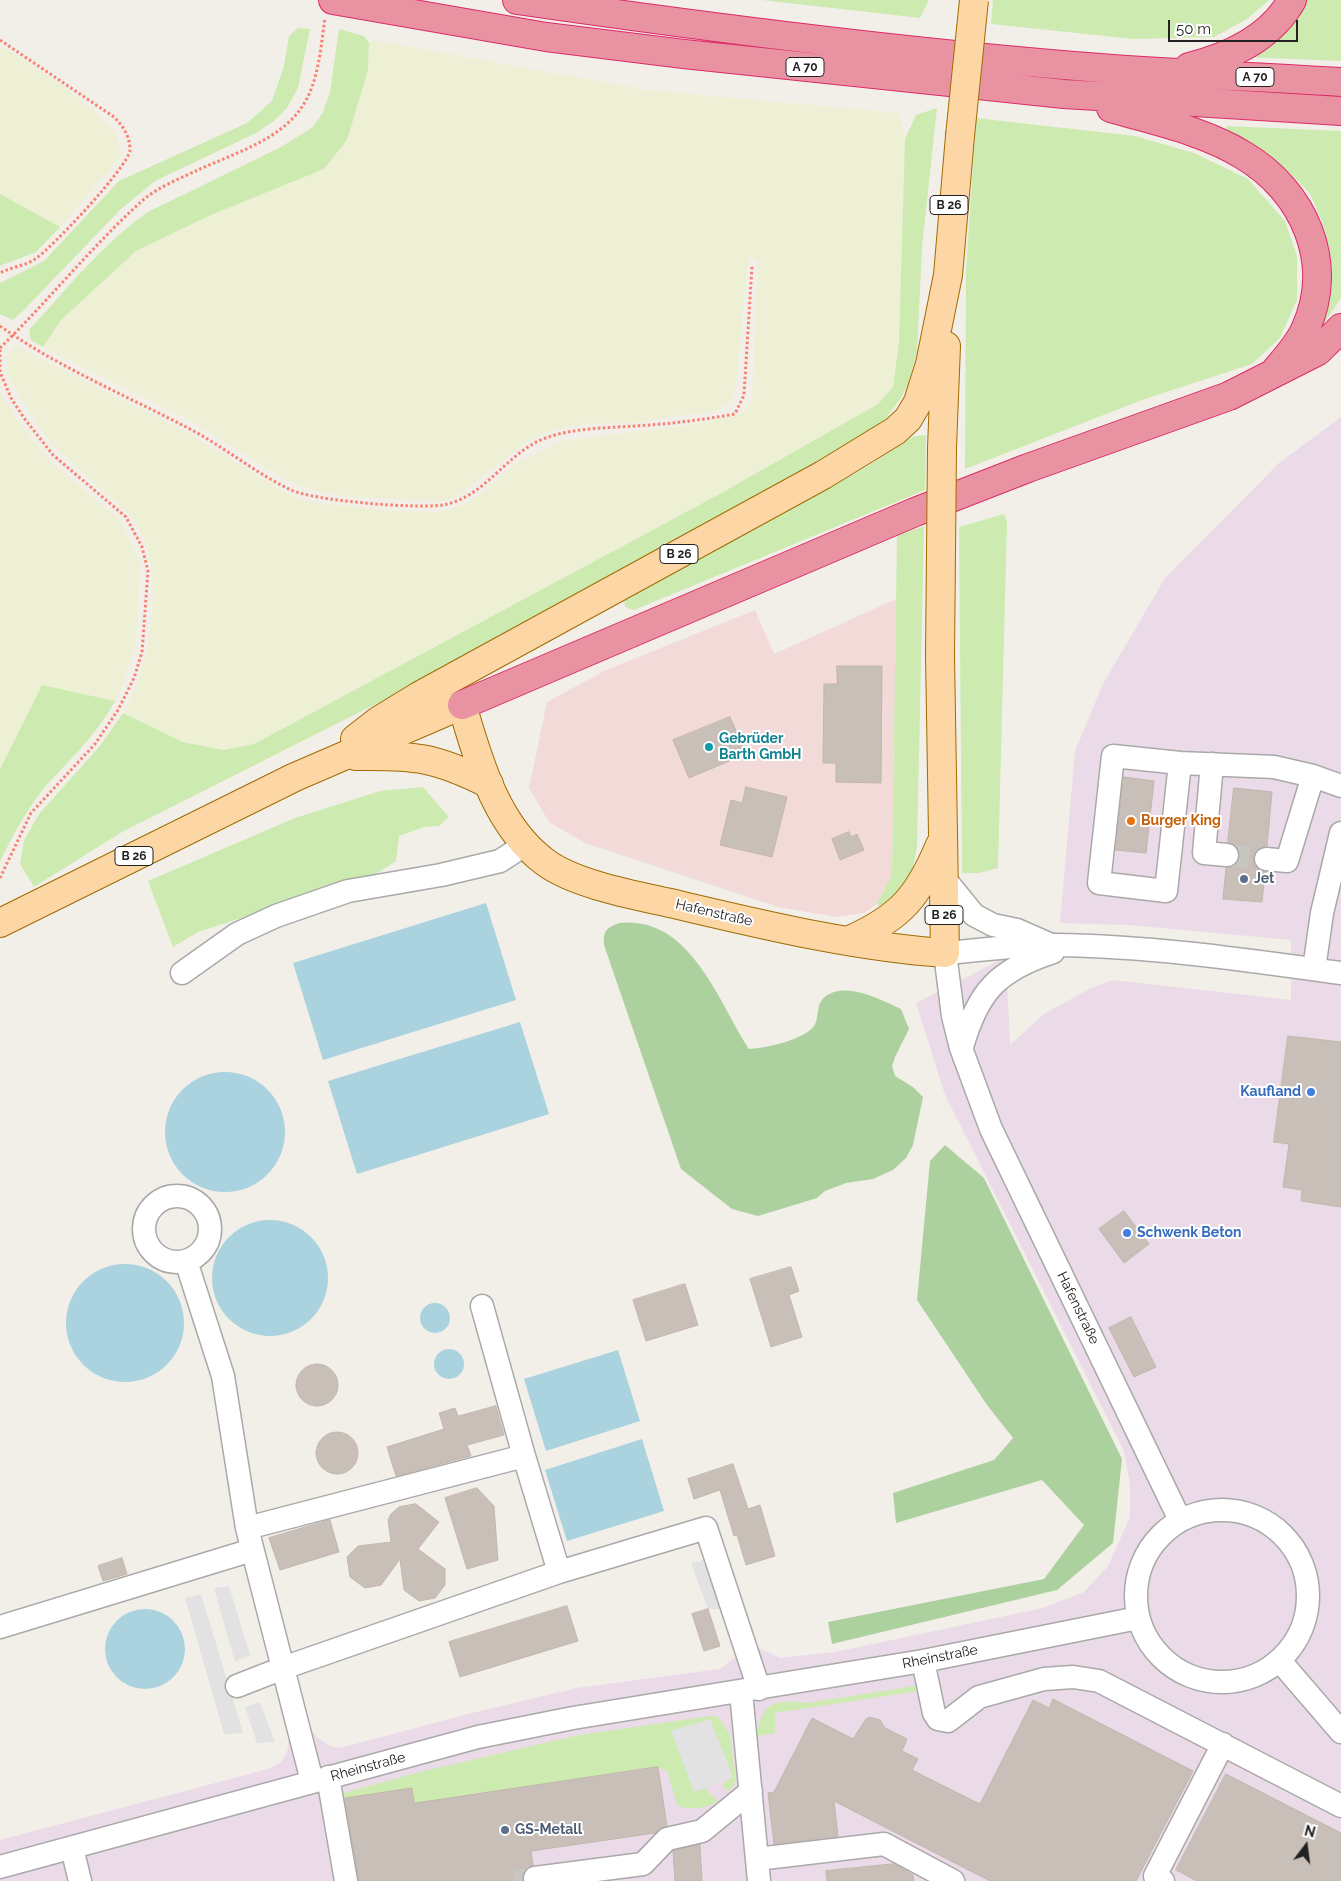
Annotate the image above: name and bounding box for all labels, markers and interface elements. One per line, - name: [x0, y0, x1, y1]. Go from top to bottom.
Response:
- scale bar: [1171, 10, 1301, 42]
- text: 50 m: [1176, 20, 1211, 38]
- road number: A 70: [786, 58, 824, 76]
- road number: A 70: [1236, 68, 1274, 86]
- road number: B 26: [930, 196, 968, 214]
- road number: B 26: [660, 544, 698, 564]
- place label: Gebrüder Barth GmbH: [719, 731, 802, 764]
- marker: Gebrüder Barth GmbH: [703, 741, 715, 753]
- place label: Burger King: [1141, 813, 1221, 829]
- marker: Burger King: [1125, 815, 1137, 827]
- road number: B 26: [115, 846, 153, 866]
- place label: Jet: [1254, 871, 1274, 887]
- marker: Jet: [1238, 873, 1250, 885]
- street label: Hafenstraße: [674, 896, 754, 930]
- road number: B 26: [925, 906, 963, 924]
- place label: Kaufland: [1240, 1084, 1301, 1100]
- marker: Kaufland: [1305, 1086, 1317, 1098]
- place label: Schwenk Beton: [1137, 1225, 1241, 1241]
- marker: Schwenk Beton: [1121, 1227, 1133, 1239]
- street label: Hafenstraße: [1053, 1269, 1103, 1347]
- street label: Rheinstraße: [901, 1641, 979, 1673]
- street label: Rheinstraße: [329, 1749, 407, 1785]
- north arrow: [1281, 1821, 1331, 1871]
- place label: GS-Metall: [515, 1822, 582, 1838]
- text: N: [1303, 1822, 1317, 1841]
- marker: GS-Metall: [499, 1824, 511, 1836]

